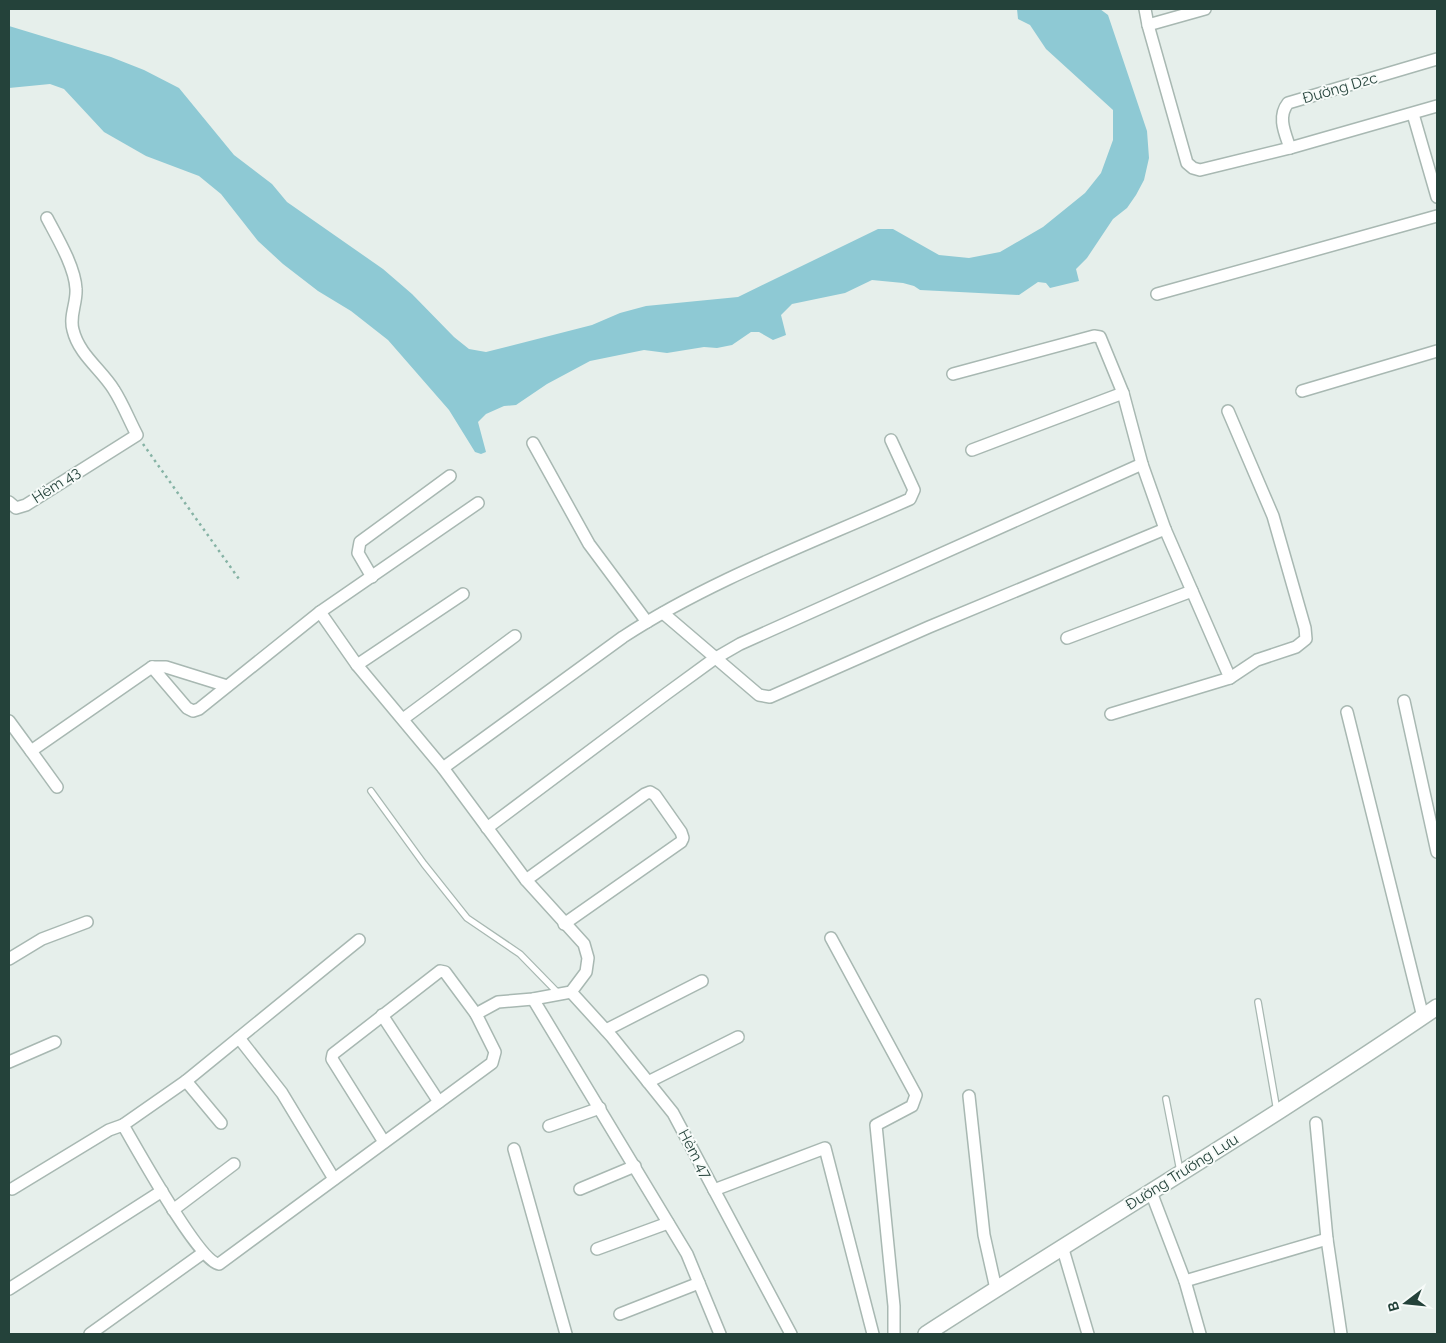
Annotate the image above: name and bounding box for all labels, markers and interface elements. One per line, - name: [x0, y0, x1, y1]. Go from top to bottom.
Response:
- street label: Đường D2c: [1300, 69, 1380, 107]
- street label: Hẻm 43: [29, 463, 83, 507]
- street label: Hẻm 47: [674, 1126, 716, 1182]
- street label: Đường Trường Lưu: [1122, 1130, 1242, 1214]
- north arrow: [1381, 1278, 1431, 1328]
- text: B: [1384, 1299, 1403, 1313]

